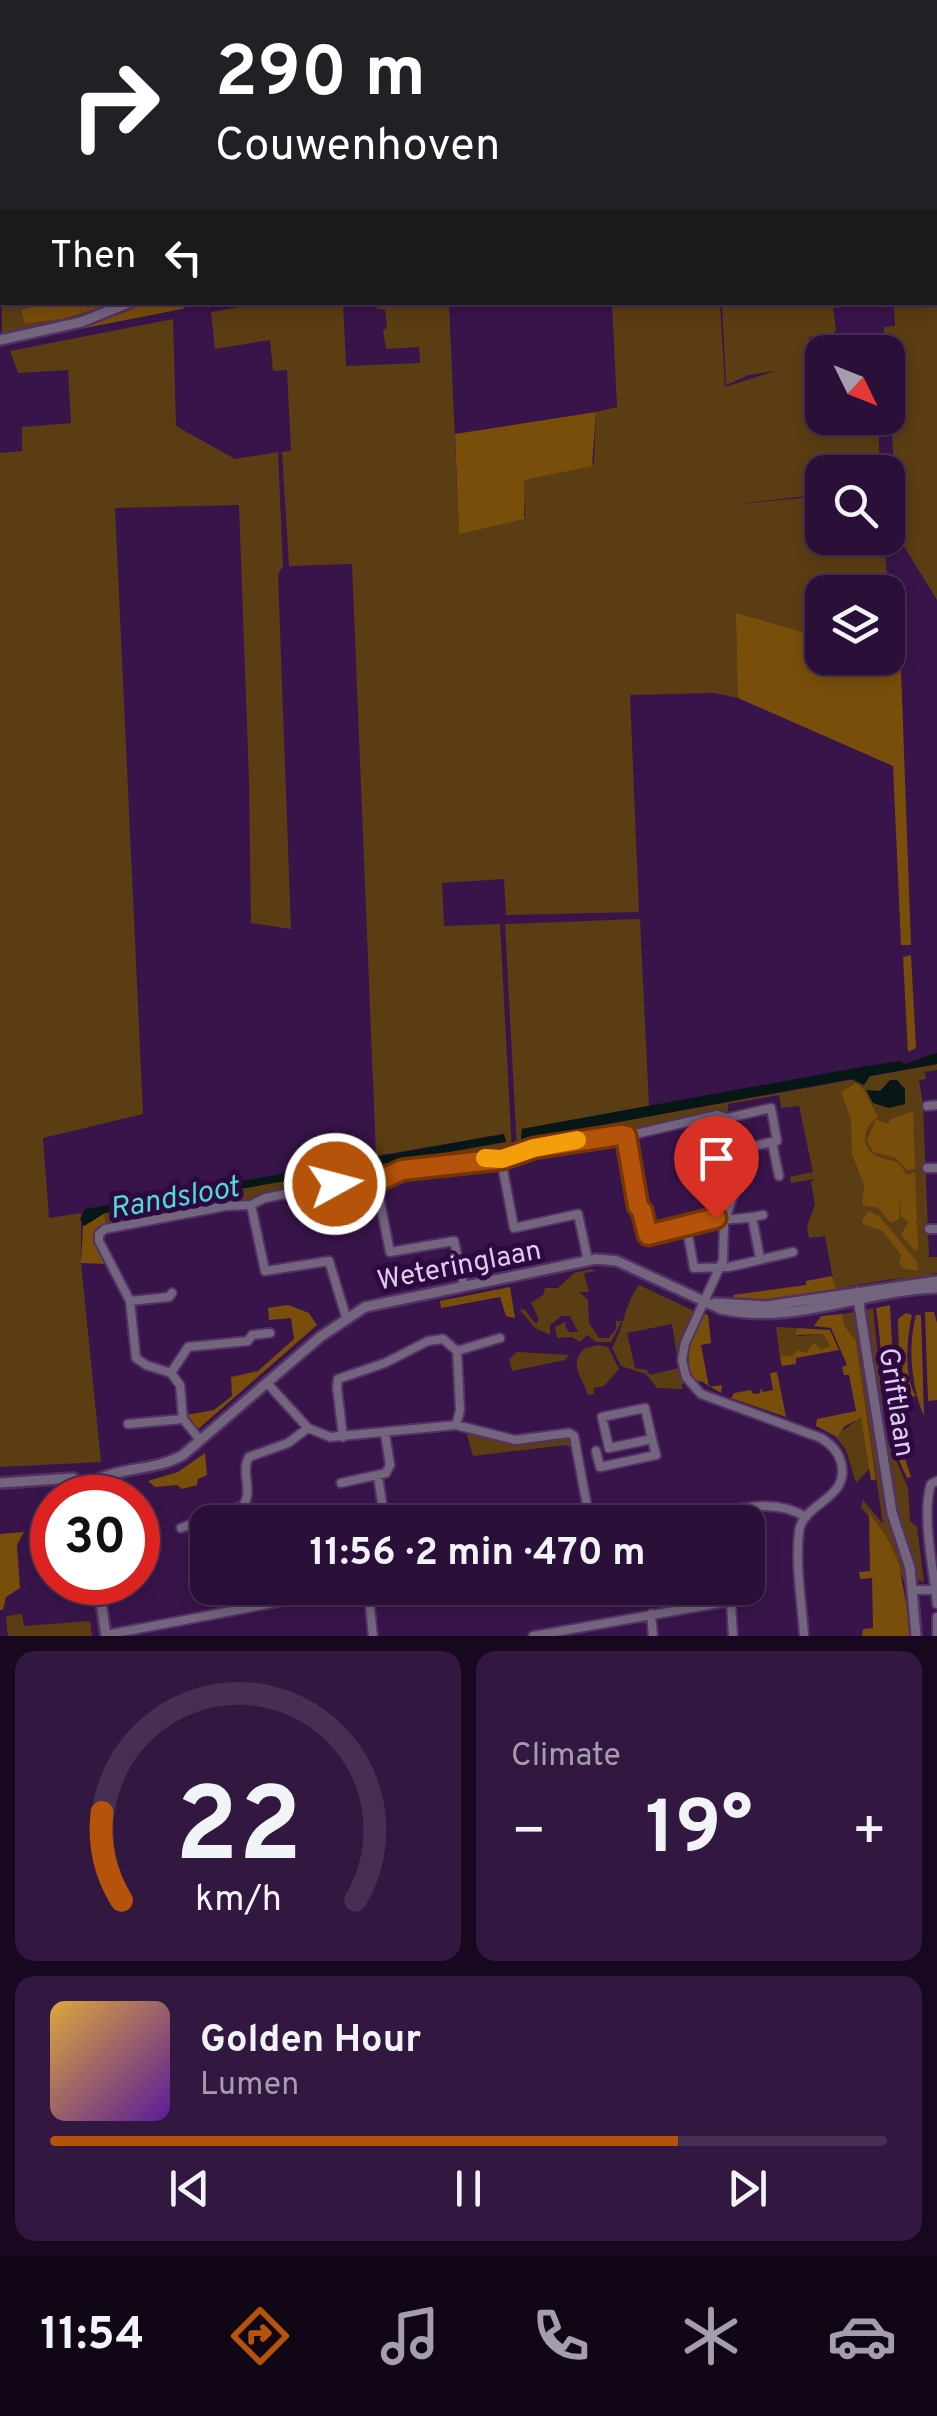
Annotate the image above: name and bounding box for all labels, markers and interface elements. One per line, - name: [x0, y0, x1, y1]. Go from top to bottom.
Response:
- text: 290 m: [215, 32, 426, 121]
- icon: right: [50, 40, 180, 170]
- text: Couwenhoven: [215, 119, 500, 176]
- icon: left: [156, 230, 211, 285]
- text: Then: [50, 233, 136, 282]
- north arrow: [805, 335, 905, 435]
- map controls: [805, 335, 905, 675]
- button: search: [805, 455, 905, 555]
- button: layers: [805, 575, 905, 675]
- pin: [674, 1116, 759, 1219]
- icon: arrive: [689, 1131, 744, 1186]
- position arrow: [283, 1132, 387, 1236]
- water label: Randsloot: [107, 1170, 243, 1229]
- street label: Weteringlaan: [375, 1233, 545, 1300]
- street label: Griftlaan: [869, 1345, 921, 1459]
- speed limit sign: 30: [30, 1475, 160, 1605]
- text: 11:56 · 2 min · 470 m: [309, 1530, 646, 1579]
- text: Climate: [511, 1737, 621, 1777]
- text: 22: [174, 1766, 302, 1898]
- text: 19°: [645, 1785, 753, 1880]
- text: −: [511, 1799, 546, 1869]
- text: +: [852, 1799, 887, 1869]
- text: km/h: [195, 1878, 281, 1924]
- text: Golden Hour: [200, 2017, 421, 2066]
- text: Lumen: [200, 2066, 299, 2106]
- icon: previous: [162, 2161, 217, 2216]
- icon: pause: [441, 2161, 496, 2216]
- icon: next: [720, 2161, 775, 2216]
- icon: directions: [225, 2301, 295, 2371]
- icon: music: [375, 2301, 445, 2371]
- icon: phone: [526, 2301, 596, 2371]
- icon: climate: [676, 2301, 746, 2371]
- icon: car: [827, 2301, 897, 2371]
- text: 11:54: [40, 2308, 144, 2365]

